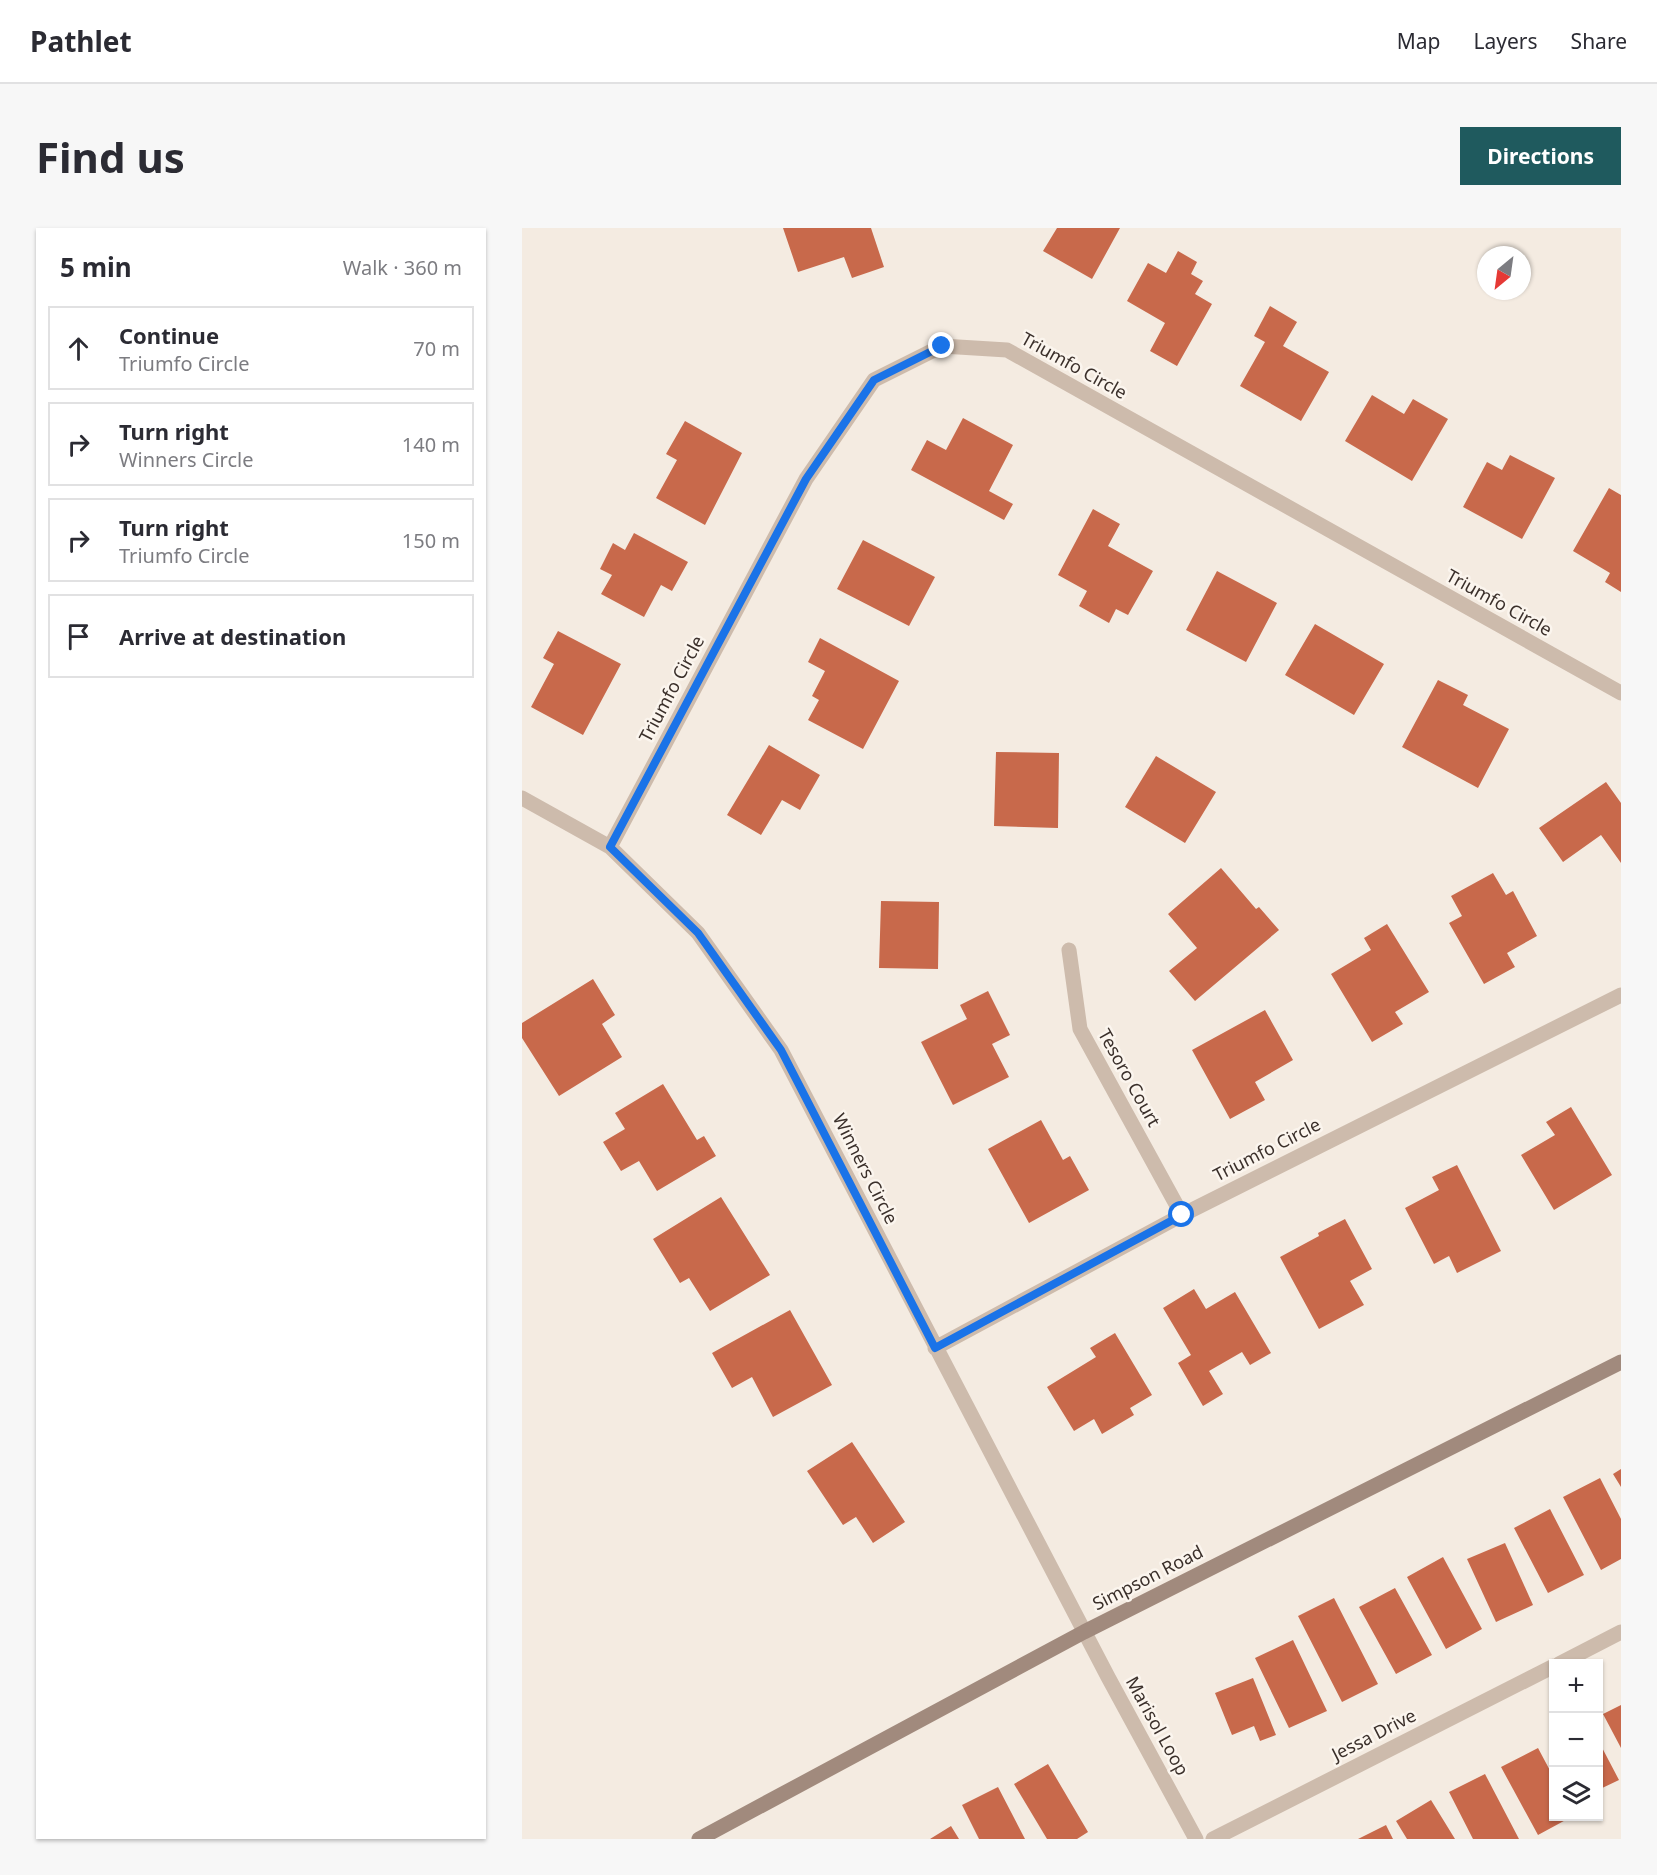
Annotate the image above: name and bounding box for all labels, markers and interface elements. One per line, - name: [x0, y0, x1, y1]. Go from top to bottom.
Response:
- text: Pathlet: [30, 22, 132, 60]
- text: Map: [1397, 27, 1441, 55]
- text: Layers: [1474, 27, 1538, 55]
- text: Share: [1571, 27, 1627, 55]
- button: Directions: [1460, 127, 1621, 185]
- text: Find us: [36, 128, 185, 185]
- north arrow: [1477, 246, 1531, 300]
- text: 5 min: [60, 249, 132, 285]
- text: Walk · 360 m: [343, 254, 462, 281]
- text: Continue: [119, 320, 219, 350]
- street label: Triumfo Circle: [1017, 326, 1132, 404]
- icon: ahead: [62, 332, 95, 365]
- route end: [928, 332, 954, 358]
- text: 70 m: [413, 335, 460, 362]
- text: Triumfo Circle: [119, 350, 249, 377]
- text: Turn right: [119, 416, 229, 446]
- icon: right: [62, 428, 95, 461]
- text: 140 m: [402, 431, 460, 458]
- text: Winners Circle: [119, 446, 254, 473]
- text: Turn right: [119, 512, 229, 542]
- icon: right: [62, 524, 95, 557]
- text: 150 m: [402, 527, 460, 554]
- text: Triumfo Circle: [119, 542, 249, 569]
- street label: Triumfo Circle: [1442, 563, 1557, 641]
- icon: arrive: [62, 620, 95, 653]
- text: Arrive at destination: [119, 621, 346, 651]
- street label: Triumfo Circle: [633, 631, 709, 746]
- street label: Tesoro Court: [1093, 1024, 1167, 1131]
- street label: Winners Circle: [828, 1109, 904, 1228]
- street label: Triumfo Circle: [1209, 1112, 1324, 1186]
- route start: [1168, 1201, 1194, 1227]
- street label: Simpson Road: [1088, 1539, 1207, 1615]
- map controls: [1549, 1659, 1603, 1821]
- button: +: [1549, 1659, 1603, 1713]
- street label: Marisol Loop: [1121, 1672, 1195, 1779]
- street label: Jessa Drive: [1326, 1703, 1420, 1767]
- button: −: [1549, 1713, 1603, 1767]
- button: layers: [1549, 1767, 1603, 1821]

